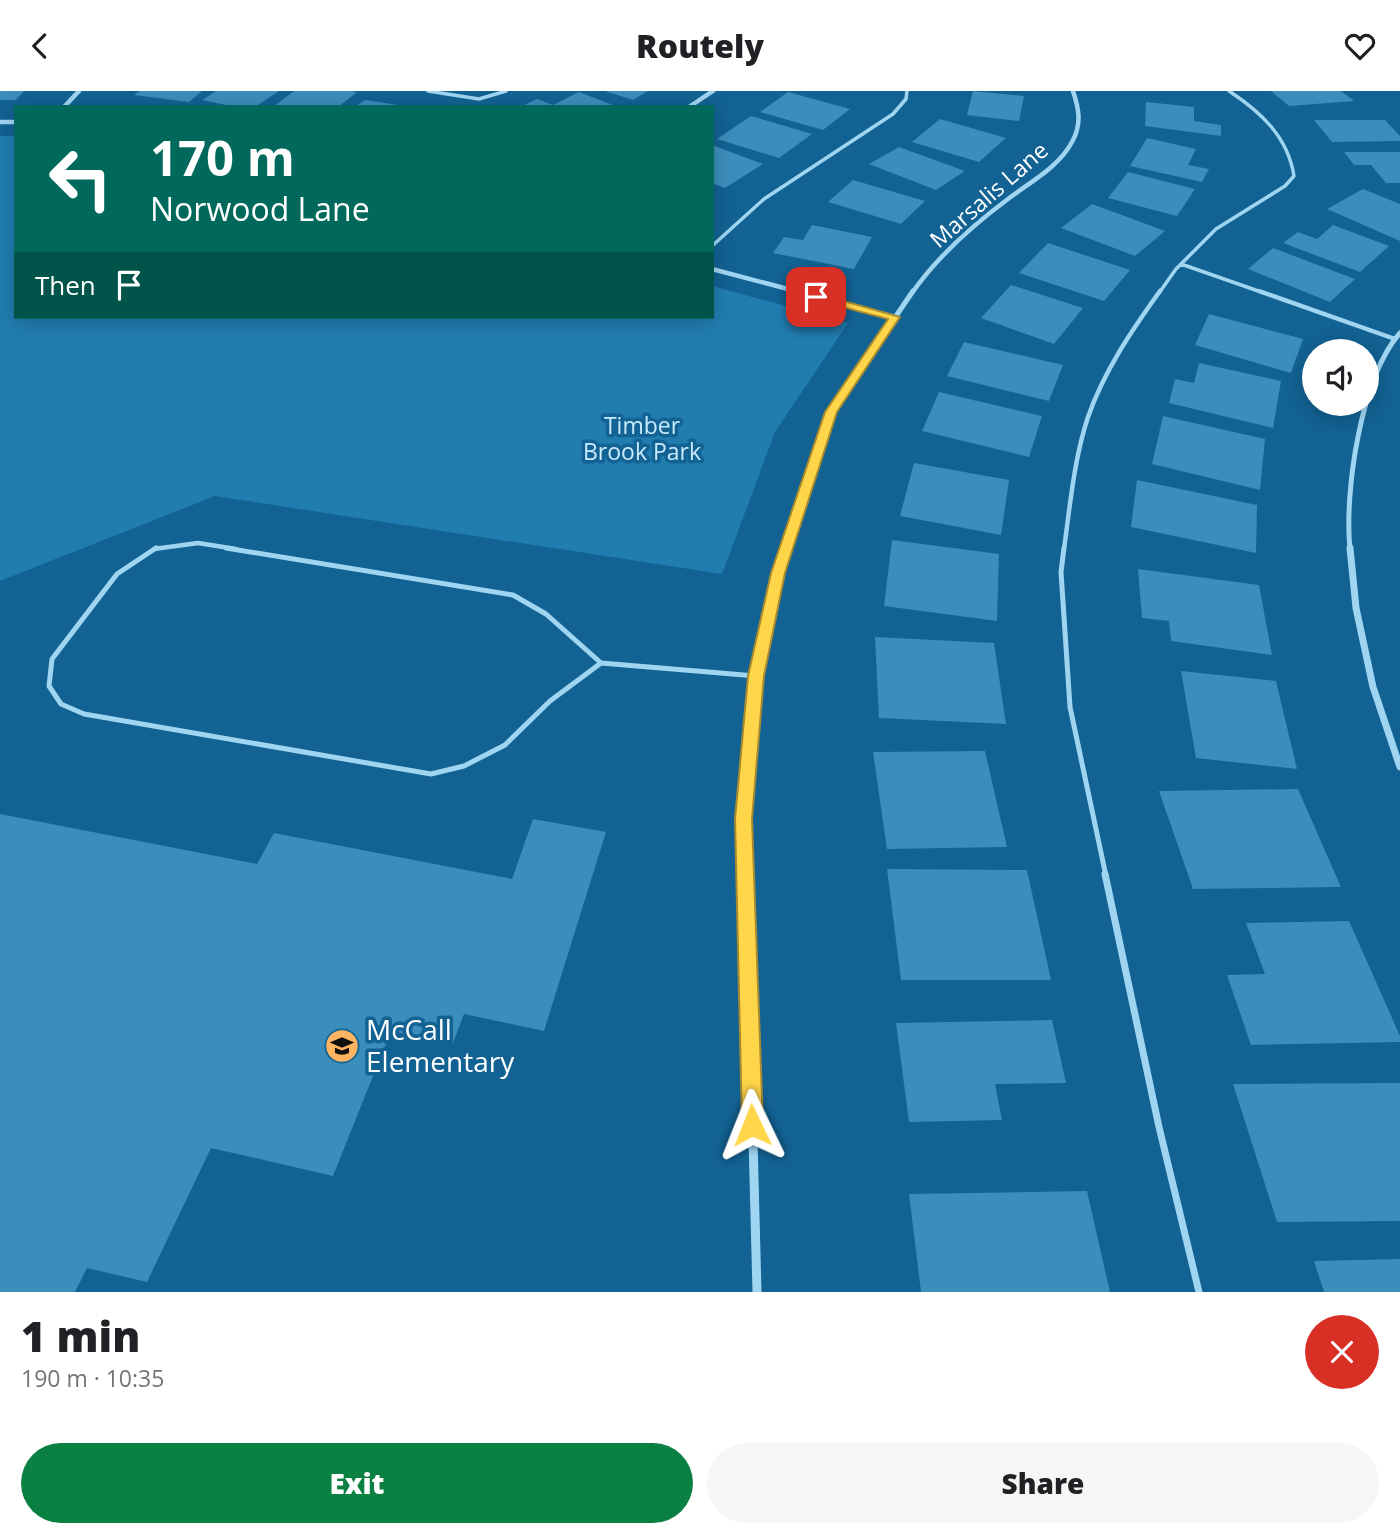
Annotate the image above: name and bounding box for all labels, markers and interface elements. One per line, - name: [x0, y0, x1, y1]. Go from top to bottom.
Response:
- text: Routely: [636, 24, 764, 67]
- icon: back: [21, 27, 59, 65]
- icon: heart: [1341, 27, 1379, 65]
- text: 170 m: [150, 124, 295, 190]
- icon: left: [35, 133, 126, 224]
- street label: Marsalis Lane: [922, 134, 1054, 255]
- text: Norwood Lane: [150, 187, 370, 230]
- icon: arrive: [110, 266, 148, 304]
- text: Then: [35, 267, 96, 303]
- pin: [786, 267, 846, 327]
- icon: arrive: [797, 278, 835, 316]
- map controls: [1302, 339, 1379, 416]
- button: sound: [1302, 339, 1379, 416]
- park label: Timber Brook Park: [583, 409, 701, 467]
- place label: McCall Elementary: [366, 1010, 515, 1080]
- school or university icon: McCall Elementary: [323, 1027, 361, 1065]
- position arrow: [715, 1088, 789, 1162]
- text: 1 min: [21, 1307, 140, 1364]
- button: close: [1305, 1315, 1379, 1389]
- text: 190 m · 10:35: [21, 1362, 164, 1394]
- button: Exit: [21, 1443, 693, 1523]
- button: Share: [707, 1443, 1379, 1523]

